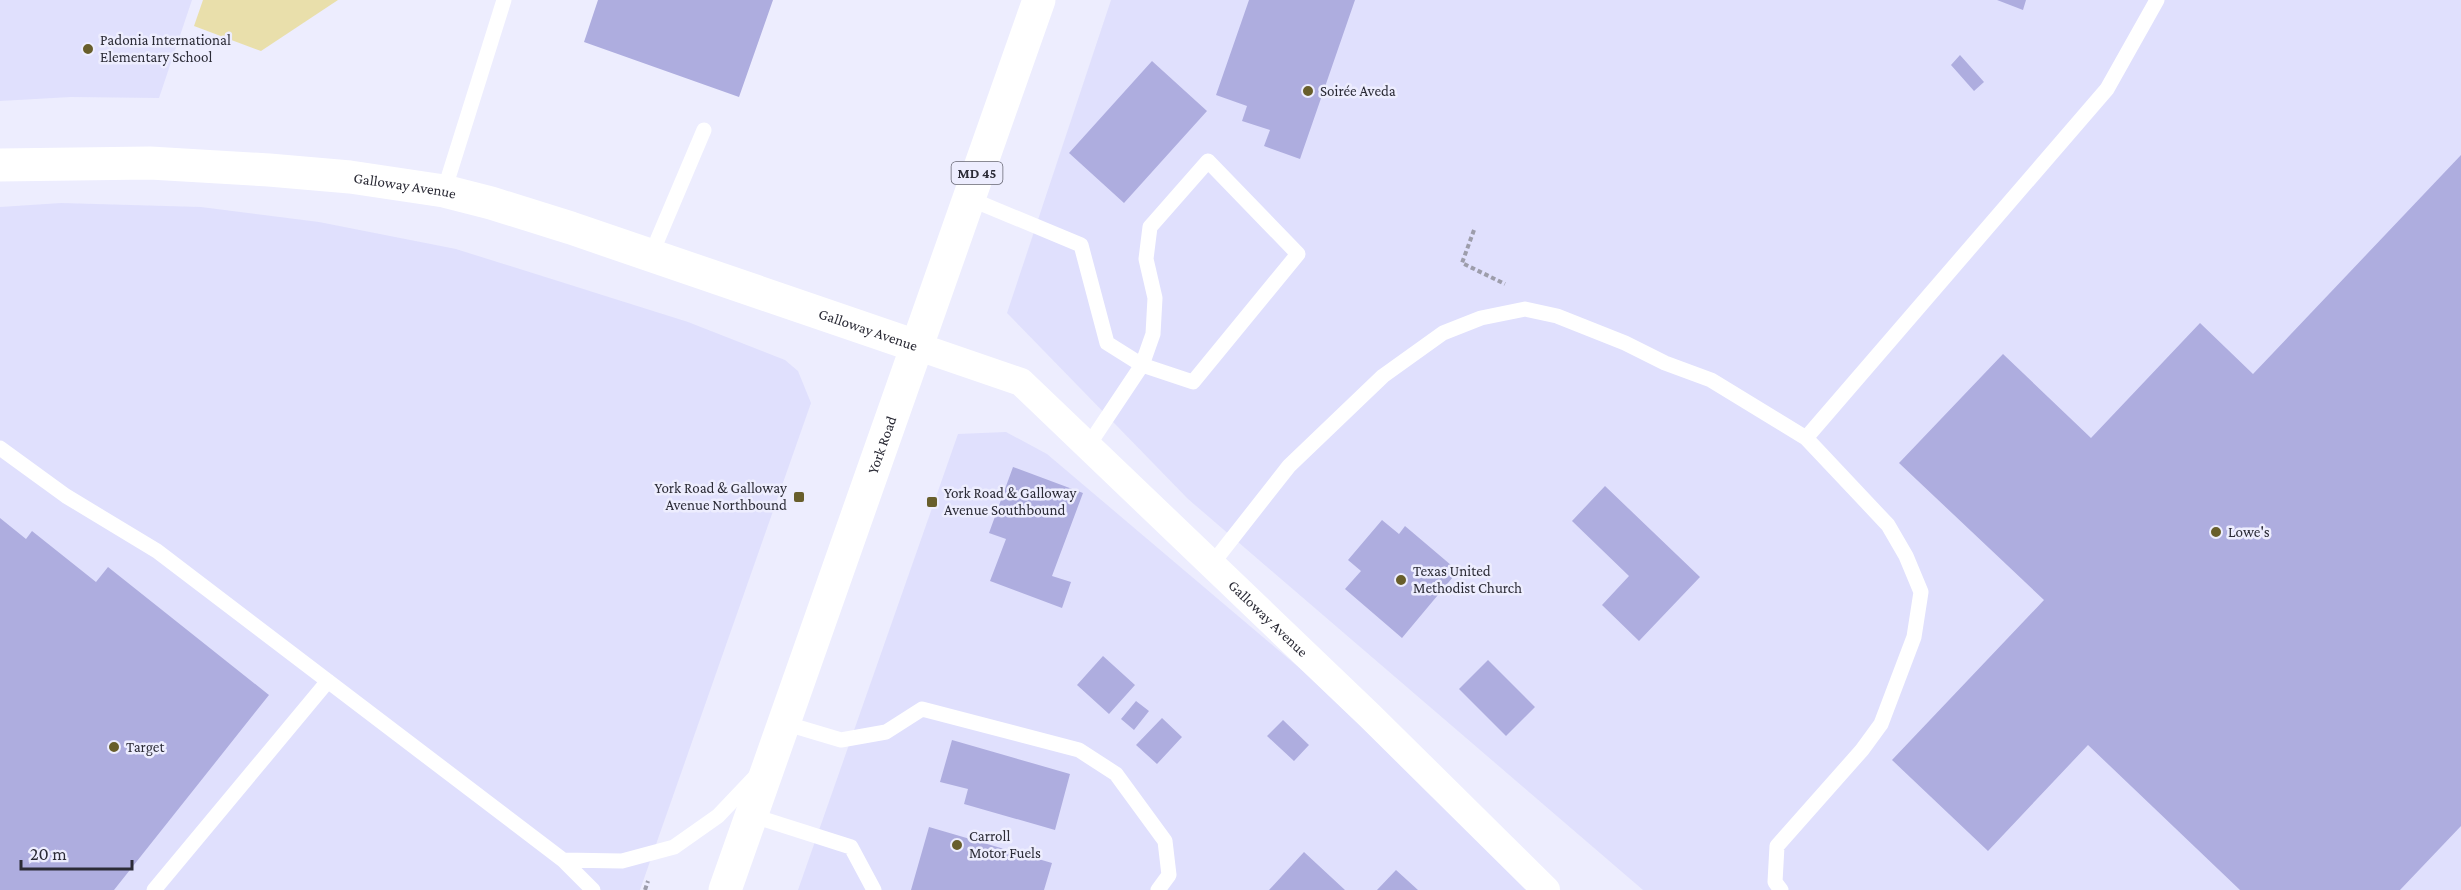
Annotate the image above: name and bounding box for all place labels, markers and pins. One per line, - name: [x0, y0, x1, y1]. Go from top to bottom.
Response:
- place label: Padonia International Elementary School: [100, 32, 231, 66]
- marker: Padonia International Elementary School: [81, 42, 95, 56]
- place label: Soirée Aveda: [1320, 83, 1396, 99]
- marker: Soirée Aveda: [1301, 84, 1315, 98]
- place label: York Road & Galloway Avenue Northbound: [655, 480, 787, 513]
- place label: York Road & Galloway Avenue Southbound: [944, 485, 1077, 518]
- marker: York Road & Galloway Avenue Northbound: [792, 490, 806, 504]
- marker: York Road & Galloway Avenue Southbound: [925, 495, 939, 509]
- place label: Lowe's: [2228, 524, 2270, 540]
- marker: Lowe's: [2209, 525, 2223, 539]
- place label: Texas United Methodist Church: [1413, 563, 1522, 596]
- marker: Texas United Methodist Church: [1394, 573, 1408, 587]
- place label: Target: [126, 739, 165, 756]
- marker: Target: [107, 740, 121, 754]
- place label: Carroll Motor Fuels: [969, 828, 1041, 861]
- marker: Carroll Motor Fuels: [950, 838, 964, 852]

